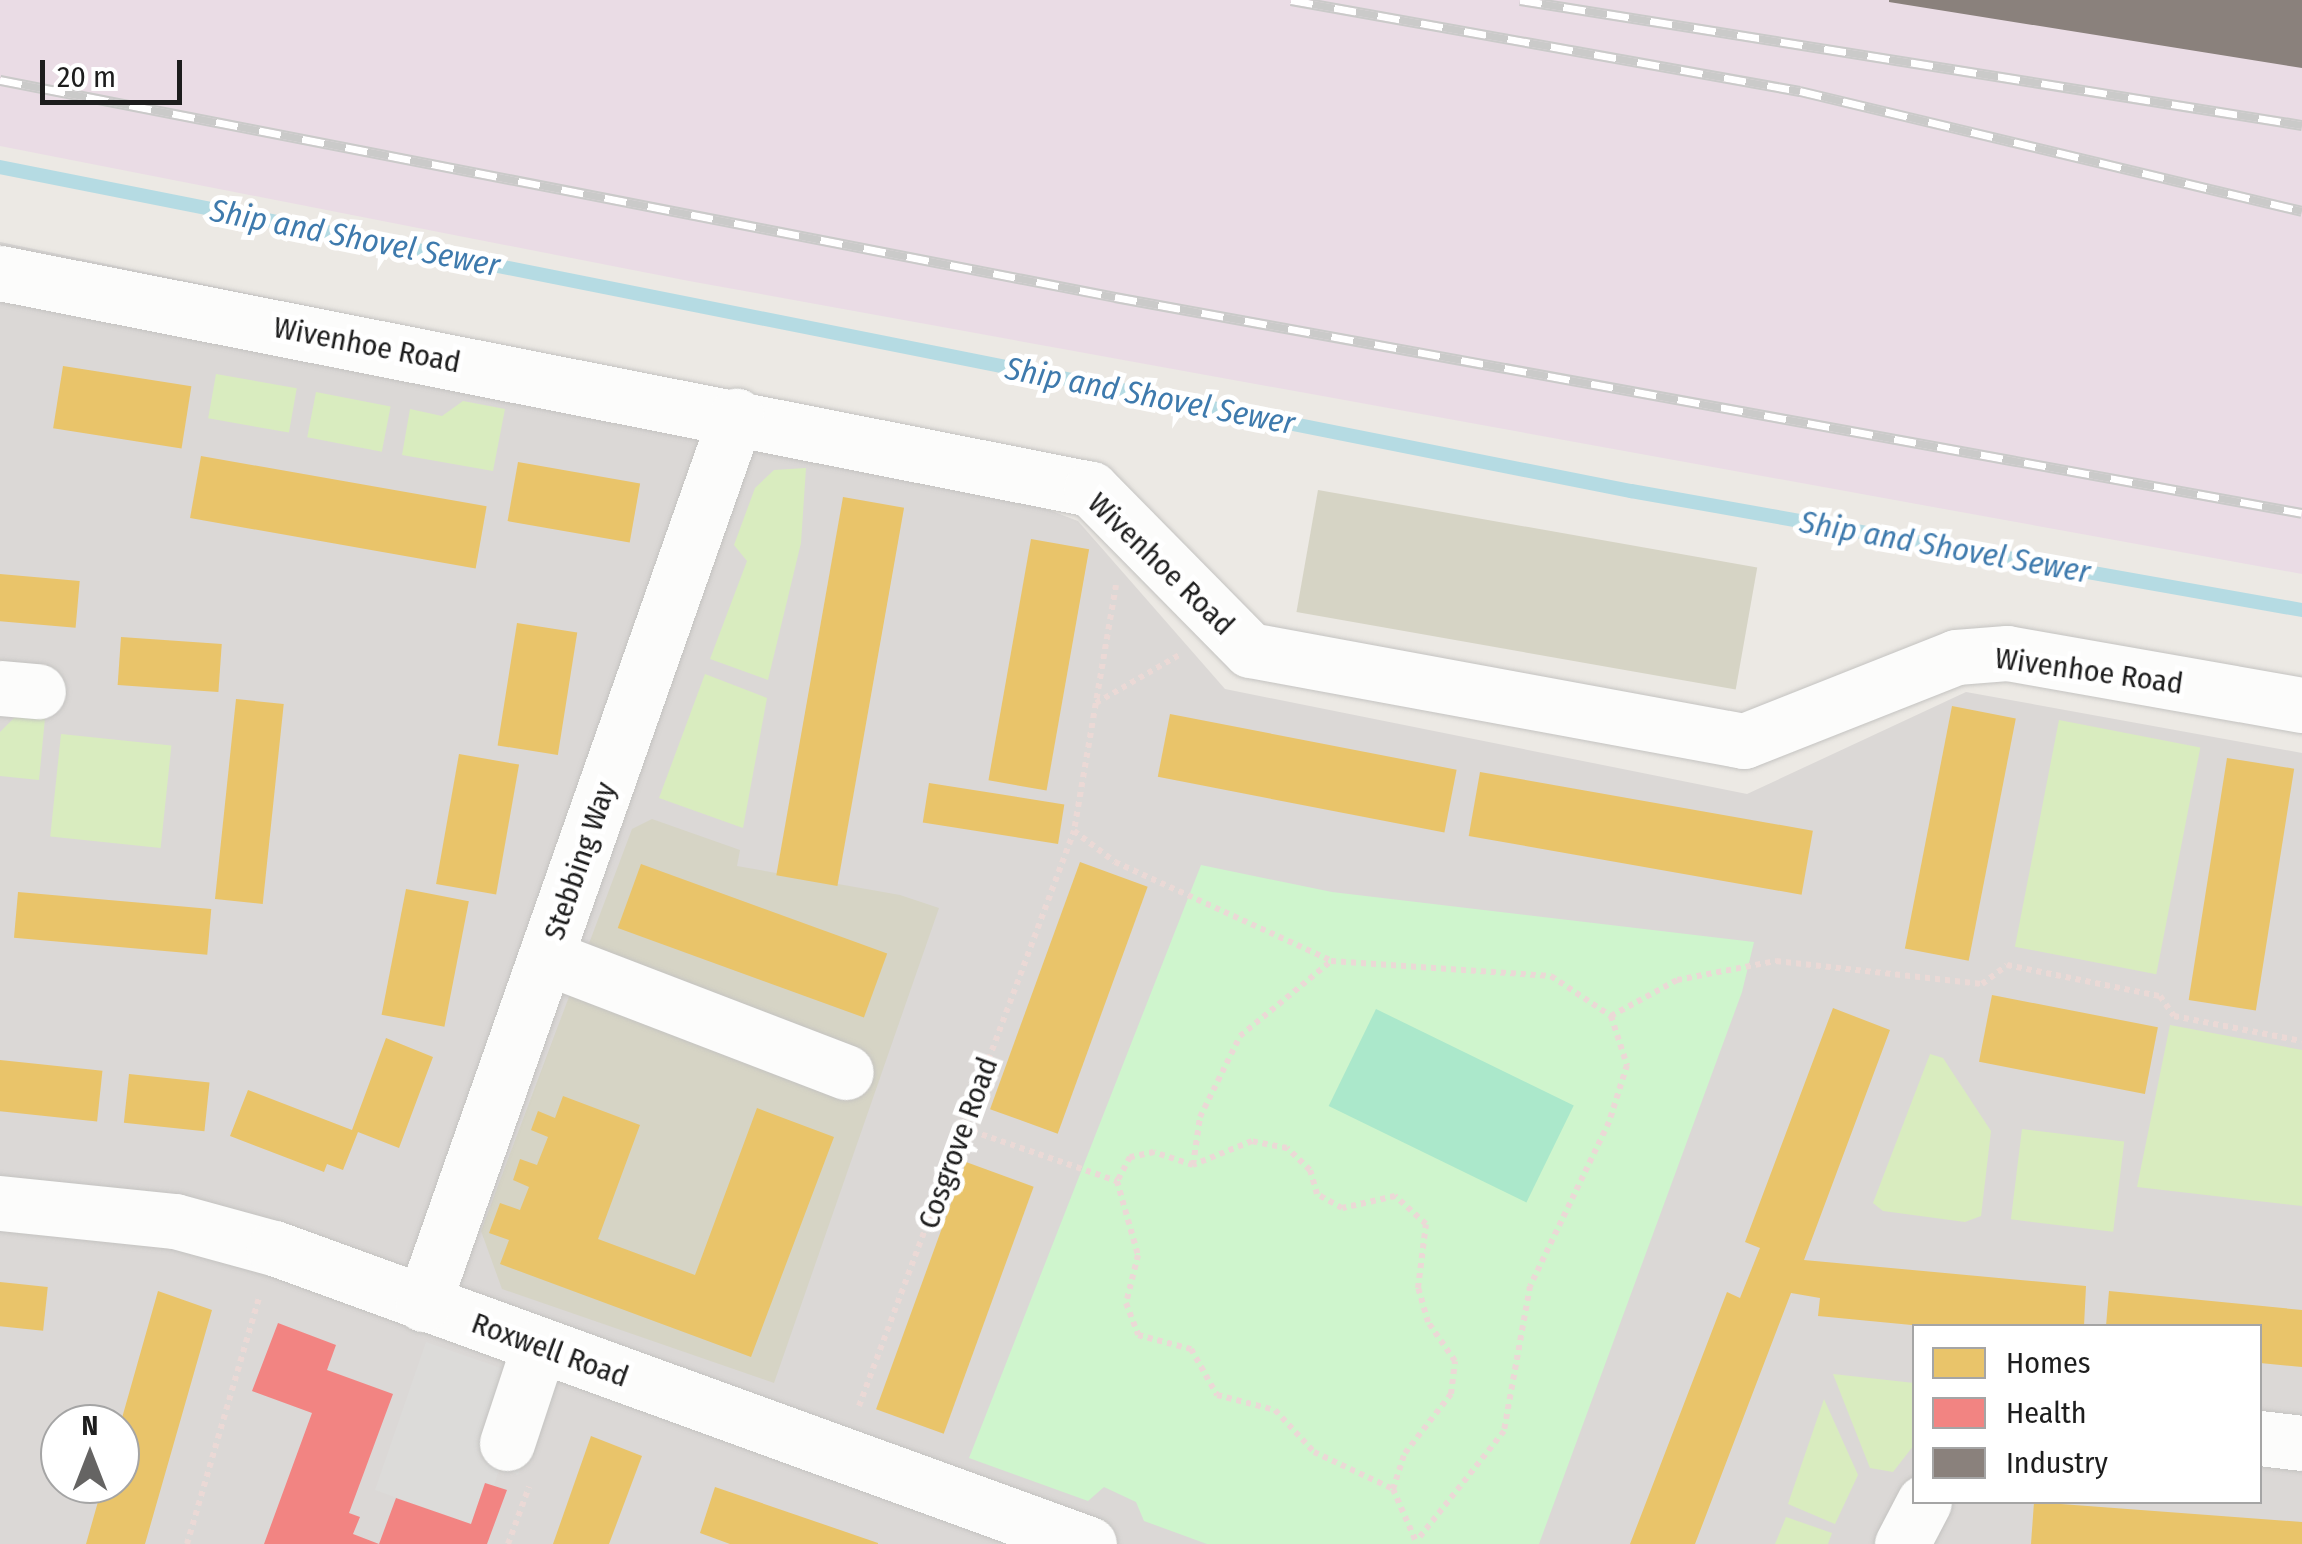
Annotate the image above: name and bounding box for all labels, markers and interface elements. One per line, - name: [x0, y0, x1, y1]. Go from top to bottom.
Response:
- scale bar: [45, 40, 188, 102]
- text: 20 m: [57, 59, 116, 95]
- water label: Ship and Shovel Sewer: [207, 191, 503, 285]
- street label: Wivenhoe Road: [271, 309, 463, 381]
- water label: Ship and Shovel Sewer: [1002, 349, 1298, 443]
- street label: Wivenhoe Road: [1080, 485, 1242, 643]
- water label: Ship and Shovel Sewer: [1797, 503, 2093, 591]
- street label: Wivenhoe Road: [1993, 640, 2185, 702]
- street label: Stebbing Way: [536, 777, 624, 945]
- street label: Cosgrove Road: [910, 1052, 1006, 1234]
- street label: Roxwell Road: [467, 1305, 633, 1395]
- legend: [1912, 1324, 2262, 1504]
- text: Homes: [2006, 1345, 2091, 1381]
- text: Health: [2006, 1395, 2087, 1431]
- north arrow: [40, 1404, 140, 1504]
- text: N: [82, 1409, 98, 1442]
- text: Industry: [2006, 1445, 2108, 1481]

